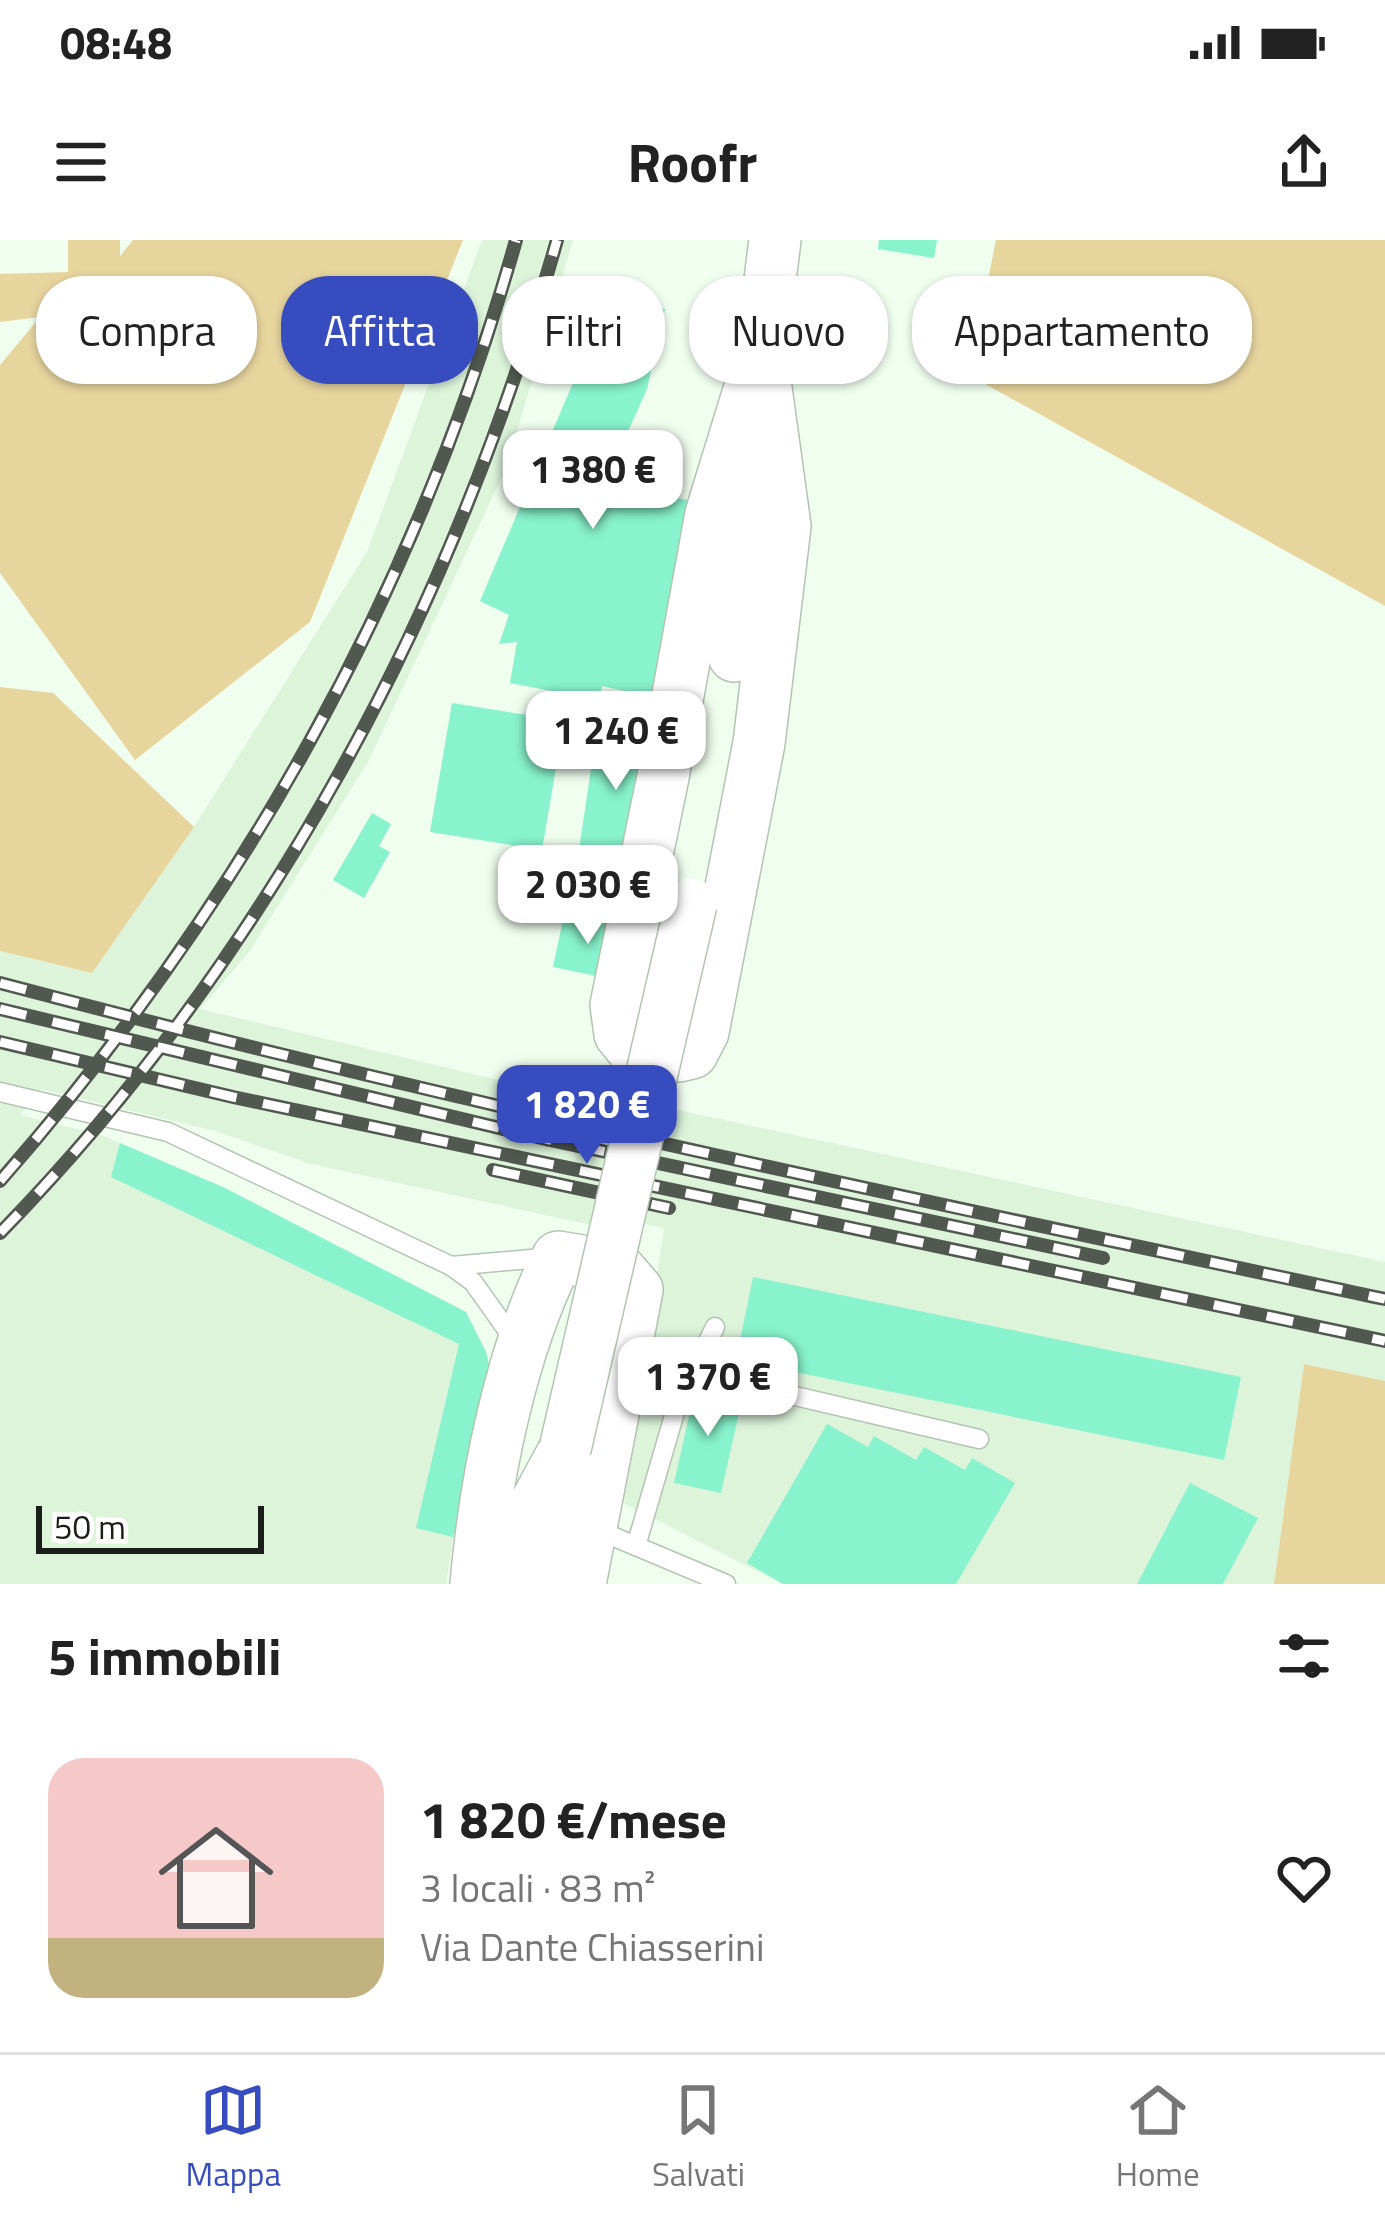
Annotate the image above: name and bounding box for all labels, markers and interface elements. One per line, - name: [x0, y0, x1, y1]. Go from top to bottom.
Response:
- text: 08:48: [60, 8, 172, 76]
- text: Roofr: [628, 121, 757, 203]
- icon: menu: [48, 129, 114, 195]
- icon: share: [1271, 129, 1337, 195]
- chip: Compra: [36, 276, 257, 384]
- chip: Affitta: [281, 276, 478, 384]
- chip: Filtri: [502, 276, 665, 384]
- chip: Nuovo: [689, 276, 888, 384]
- chip: Appartamento: [912, 276, 1252, 384]
- pin: 1 380 €: [482, 430, 704, 532]
- text: 1 380 €: [530, 439, 656, 498]
- pin: 1 240 €: [505, 691, 727, 793]
- text: 1 240 €: [553, 700, 679, 759]
- pin: 2 030 €: [477, 845, 699, 947]
- text: 2 030 €: [525, 854, 651, 913]
- pin: 1 820 €: [476, 1065, 698, 1167]
- text: 1 820 €: [524, 1074, 650, 1133]
- pin: 1 370 €: [597, 1337, 819, 1439]
- text: 1 370 €: [645, 1346, 771, 1405]
- scale bar: [36, 1500, 264, 1553]
- text: 50 m: [54, 1502, 126, 1552]
- text: 5 immobili: [48, 1617, 281, 1695]
- icon: filters: [1271, 1623, 1337, 1689]
- text: 1 820 €/mese: [420, 1780, 727, 1858]
- icon: home: [144, 1806, 288, 1950]
- icon: heart: [1271, 1845, 1337, 1911]
- text: 3 locali · 83 m²: [420, 1858, 656, 1917]
- text: Via Dante Chiasserini: [420, 1917, 765, 1976]
- tab: Mappa: [185, 2077, 281, 2199]
- tab: Salvati: [652, 2077, 745, 2199]
- tab: Home: [1116, 2077, 1200, 2199]

